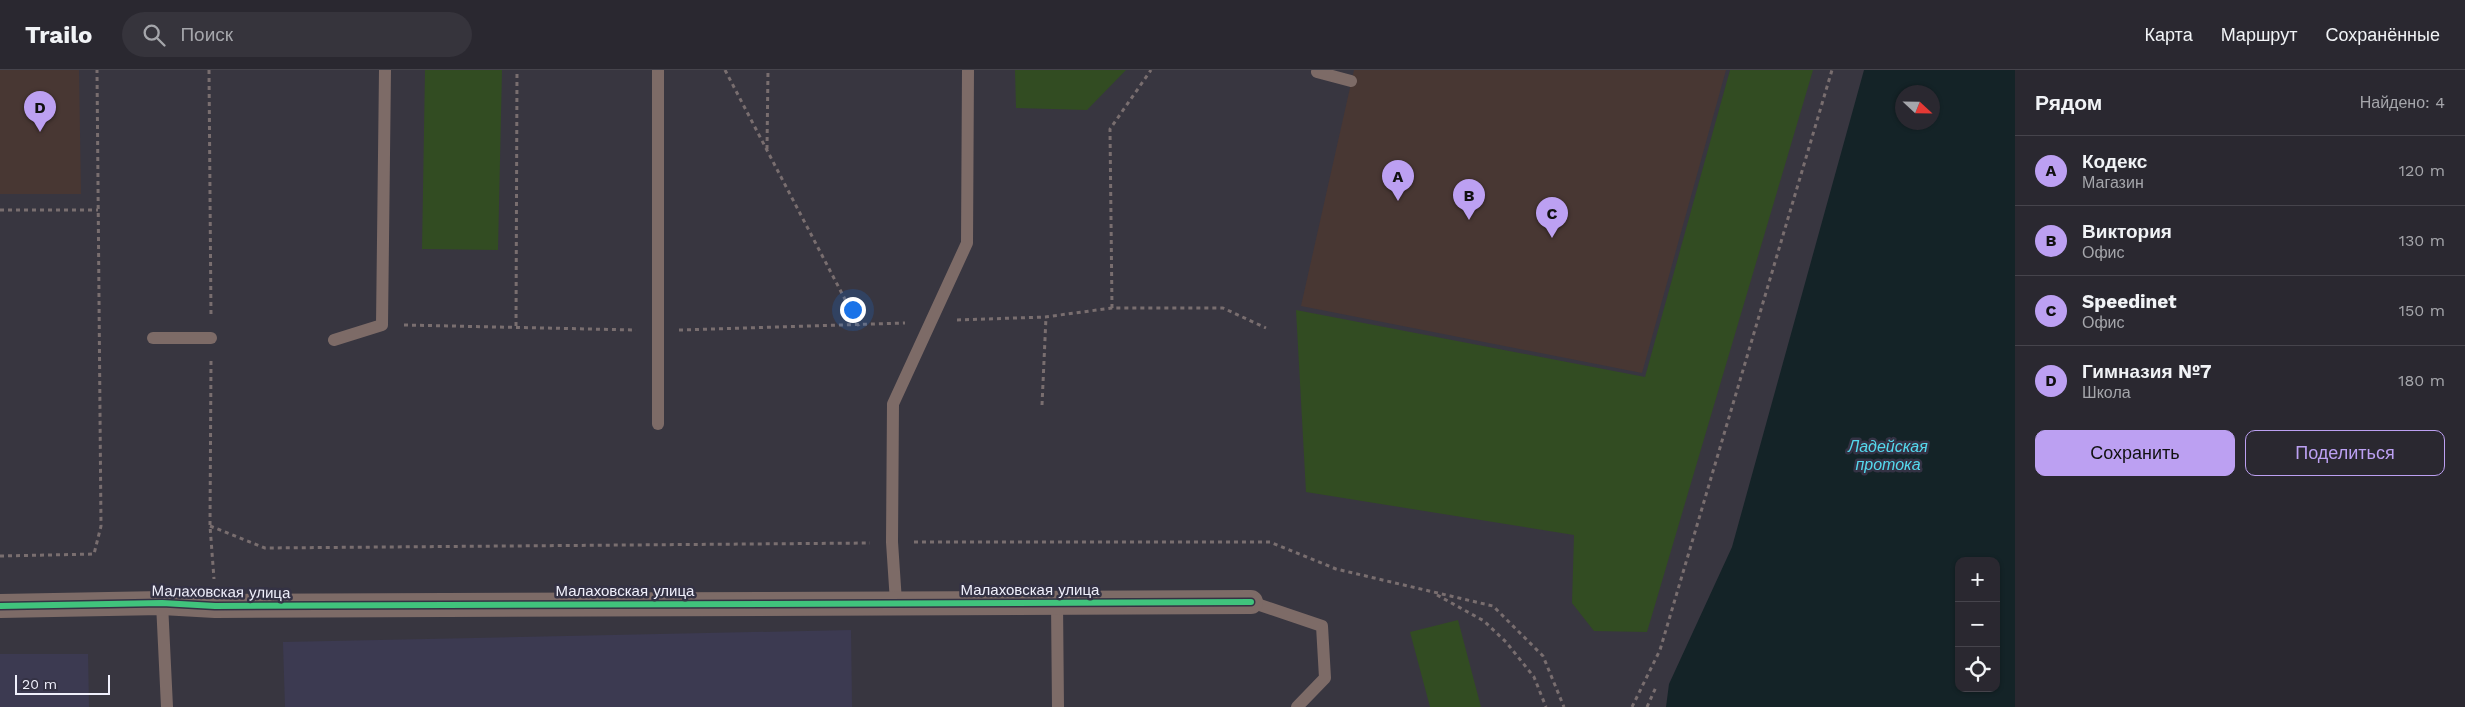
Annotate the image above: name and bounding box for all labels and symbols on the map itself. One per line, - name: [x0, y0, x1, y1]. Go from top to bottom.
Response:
- north arrow: [1895, 85, 1940, 130]
- pin: D: [24, 91, 56, 132]
- pin: A: [1382, 160, 1414, 201]
- pin: B: [1453, 179, 1485, 220]
- pin: C: [1536, 197, 1568, 238]
- your location: [840, 297, 866, 323]
- water label: Ладейская протока: [1847, 437, 1928, 474]
- street label: Малаховская улица: [961, 581, 1100, 599]
- street label: Малаховская улица: [151, 582, 291, 602]
- street label: Малаховская улица: [556, 582, 695, 600]
- scale bar: [15, 672, 110, 695]

